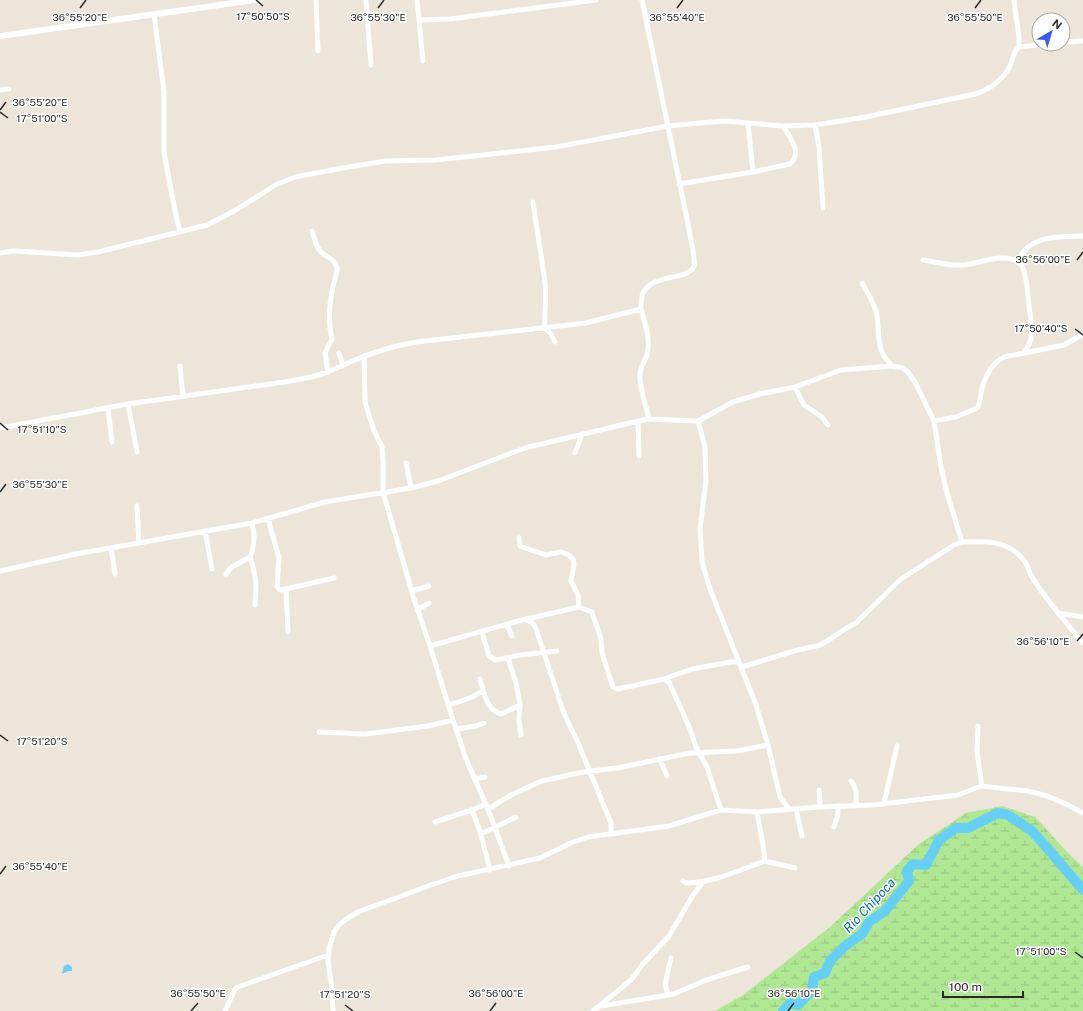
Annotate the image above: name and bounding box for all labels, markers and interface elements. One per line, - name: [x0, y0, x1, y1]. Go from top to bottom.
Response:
- text: 17°50'50"S: [236, 10, 290, 22]
- text: 36°55'20"E: [53, 11, 107, 23]
- text: 36°55'30"E: [350, 11, 406, 23]
- text: 36°55'40"E: [649, 11, 705, 23]
- text: 36°55'50"E: [947, 11, 1003, 23]
- north arrow: [1031, 12, 1071, 52]
- text: N: [1050, 17, 1064, 31]
- text: 36°55'20"E: [13, 96, 67, 108]
- text: 17°51'00"S: [17, 112, 68, 124]
- text: 36°56'00"E: [1016, 253, 1070, 265]
- text: 17°50'40"S: [1014, 322, 1068, 334]
- text: 17°51'10"S: [18, 423, 67, 435]
- text: 36°55'30"E: [12, 478, 68, 490]
- text: 36°56'10"E: [1017, 635, 1069, 647]
- text: 17°51'20"S: [17, 735, 68, 747]
- text: 36°55'40"E: [12, 860, 68, 872]
- water label: Rio Chipoca: [840, 875, 898, 936]
- text: 17°51'00"S: [1016, 945, 1067, 957]
- scale bar: [943, 973, 1023, 999]
- text: 100 m: [949, 980, 982, 994]
- text: 36°55'50"E: [170, 987, 226, 999]
- text: 36°56'00"E: [469, 987, 523, 999]
- text: 36°56'10"E: [768, 987, 820, 999]
- text: 17°51'20"S: [320, 988, 371, 1000]

